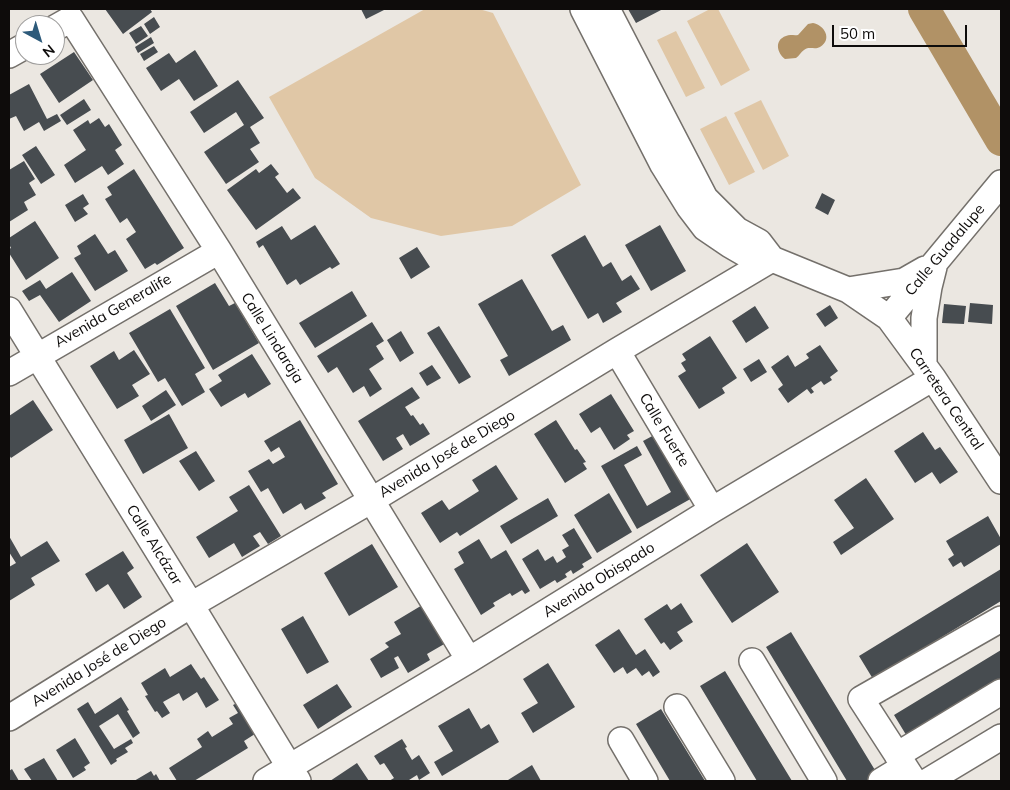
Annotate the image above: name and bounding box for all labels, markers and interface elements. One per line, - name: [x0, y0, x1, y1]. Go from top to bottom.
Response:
- north arrow: [15, 15, 65, 65]
- scale bar: [835, 15, 970, 47]
- text: 50 m: [840, 24, 875, 43]
- text: N: [39, 41, 59, 61]
- street label: Calle Guadalupe: [901, 200, 989, 300]
- street label: Avenida Generalife: [52, 270, 174, 352]
- street label: Calle Lindaraja: [237, 289, 307, 387]
- street label: Carretera Central: [905, 344, 987, 454]
- street label: Calle Fuerte: [635, 390, 693, 470]
- street label: Avenida José de Diego: [376, 406, 518, 502]
- street label: Calle Alcázar: [122, 501, 186, 589]
- street label: Avenida Obispado: [540, 538, 658, 622]
- street label: Avenida José de Diego: [28, 613, 170, 711]

